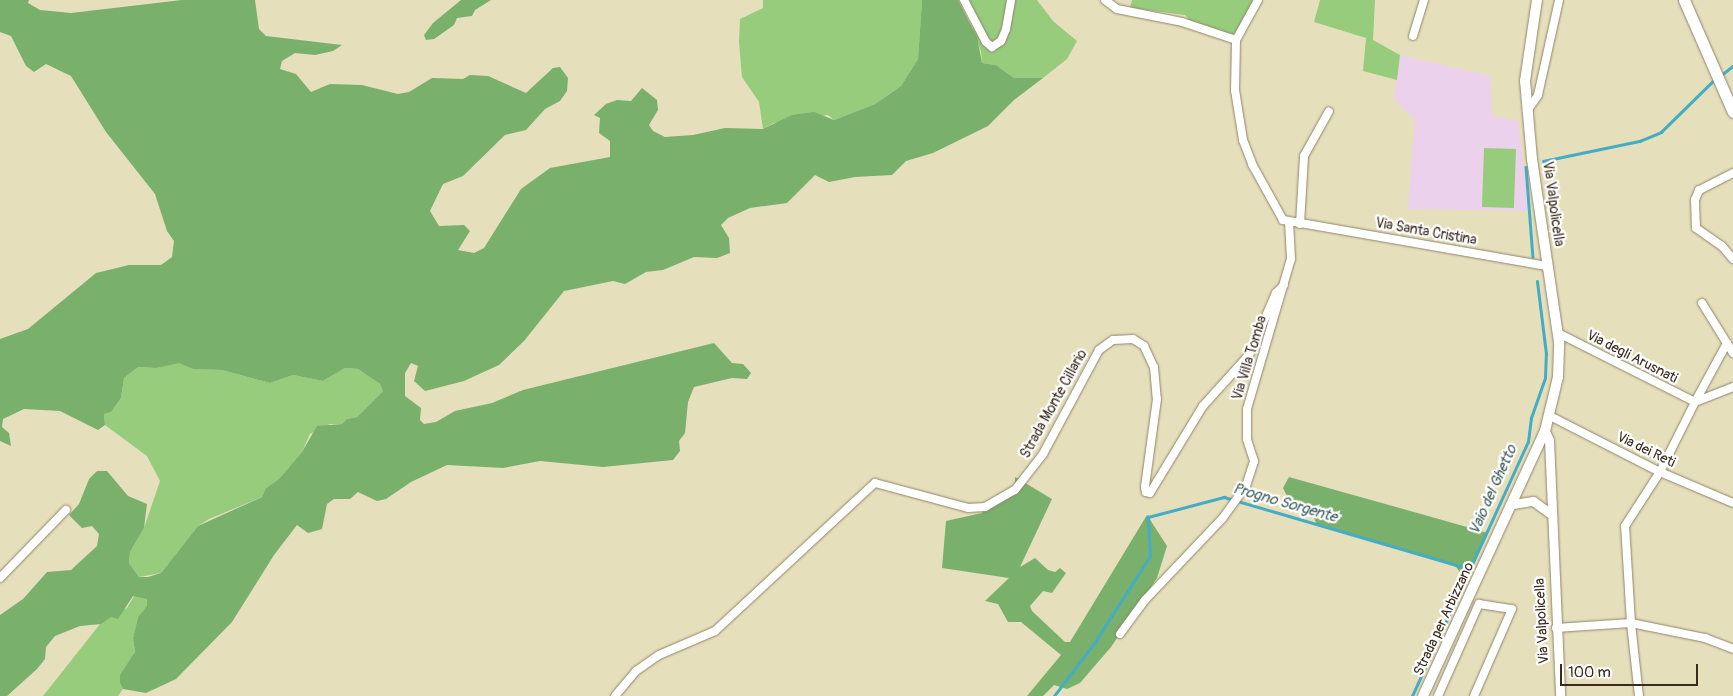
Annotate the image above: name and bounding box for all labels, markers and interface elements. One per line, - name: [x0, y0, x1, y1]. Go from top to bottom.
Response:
- street label: Via Valpolicella: [1539, 160, 1567, 248]
- street label: Via Santa Cristina: [1374, 215, 1478, 249]
- street label: Via Villa Tomba: [1229, 314, 1271, 402]
- street label: Via degli Arusnati: [1584, 327, 1680, 387]
- street label: Strada Monte Cillario: [1017, 347, 1091, 461]
- street label: Via dei Reti: [1614, 429, 1678, 471]
- water label: Vaio del Ghetto: [1465, 442, 1521, 538]
- water label: Progno Sorgente: [1231, 480, 1339, 526]
- street label: Strada per Arbizzano: [1410, 560, 1478, 678]
- street label: Via Valpolicella: [1531, 578, 1553, 664]
- scale bar: [1563, 654, 1700, 686]
- text: 100 m: [1568, 663, 1611, 682]

